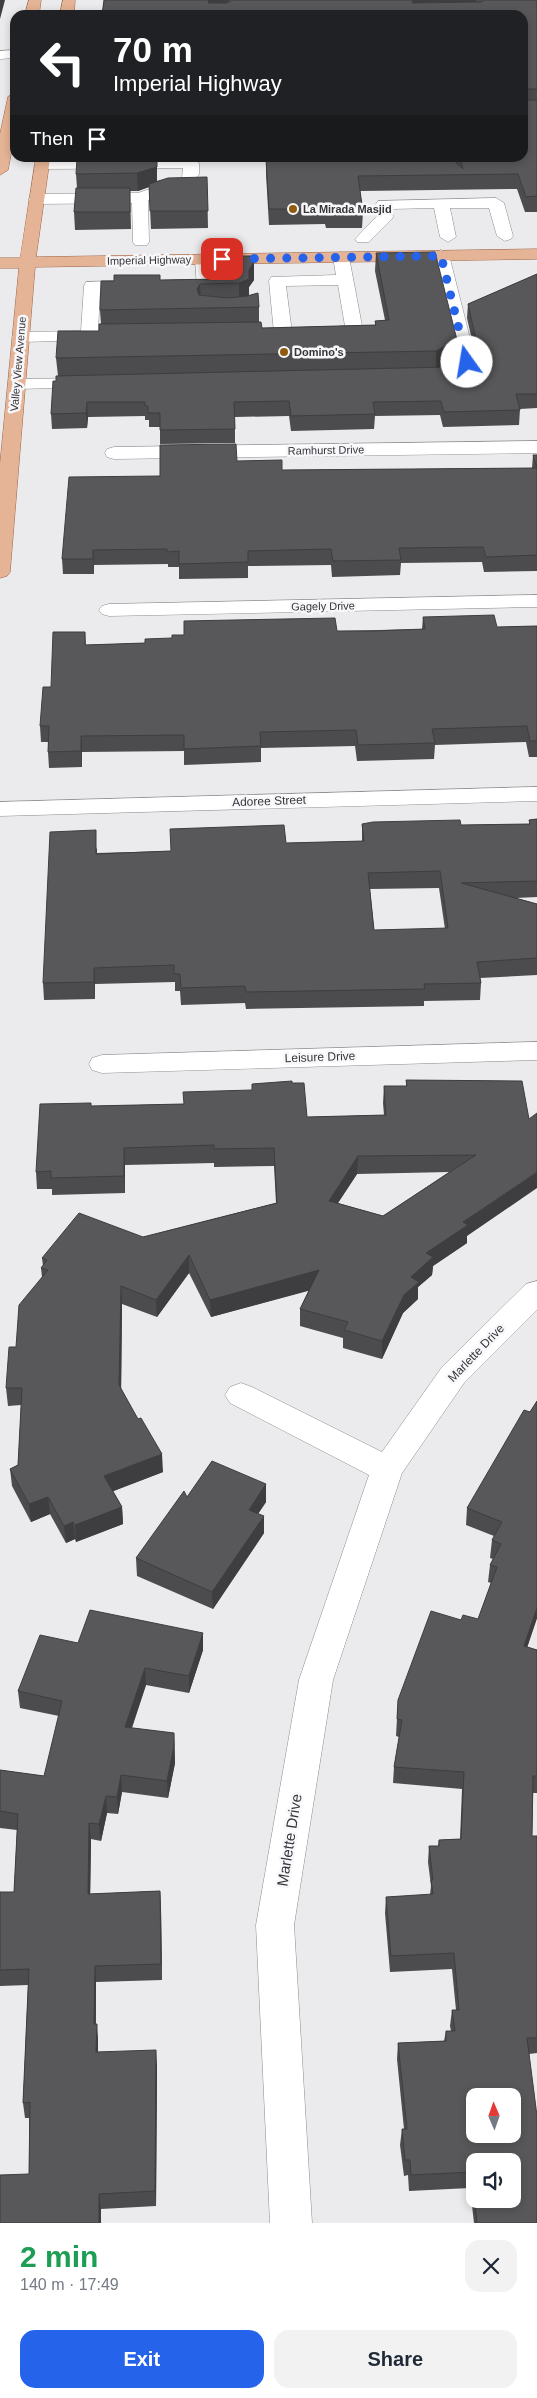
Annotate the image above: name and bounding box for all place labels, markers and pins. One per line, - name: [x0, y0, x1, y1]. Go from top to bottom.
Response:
- marker: La Mirada Masjid: [287, 203, 299, 215]
- place label: La Mirada Masjid: [303, 203, 392, 215]
- pin: [201, 238, 243, 280]
- marker: Domino's: [278, 346, 290, 358]
- place label: Domino's: [294, 346, 344, 358]

